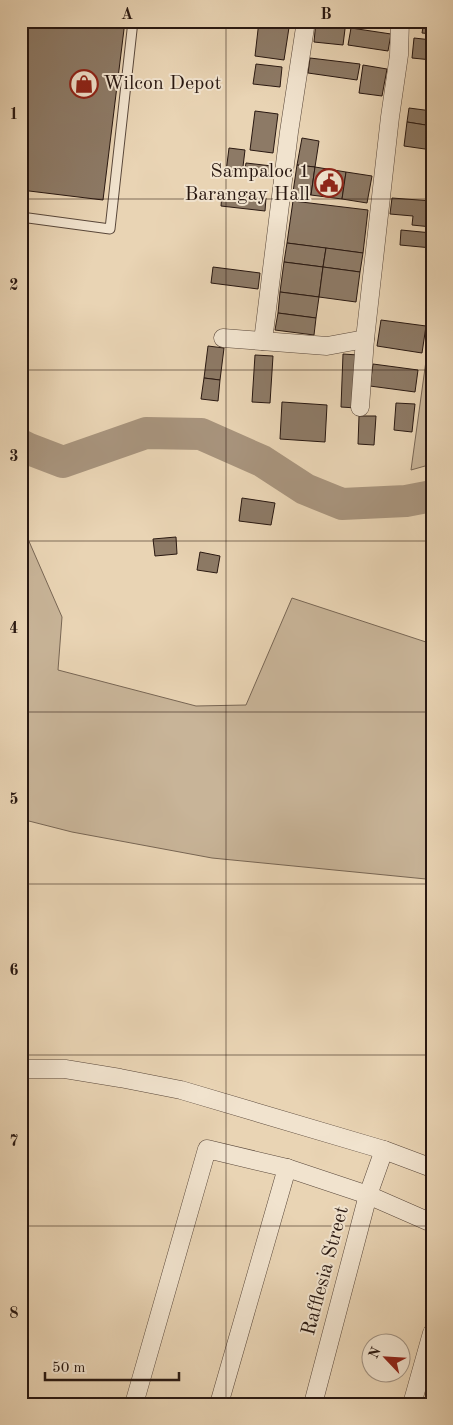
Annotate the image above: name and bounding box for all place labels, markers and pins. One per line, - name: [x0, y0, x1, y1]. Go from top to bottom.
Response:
- shop icon: Wilcon Depot: [69, 69, 99, 99]
- place label: Wilcon Depot: [103, 74, 221, 94]
- place label: Sampaloc 1 Barangay Hall: [184, 162, 310, 205]
- public building icon: Sampaloc 1 Barangay Hall: [314, 168, 344, 198]

